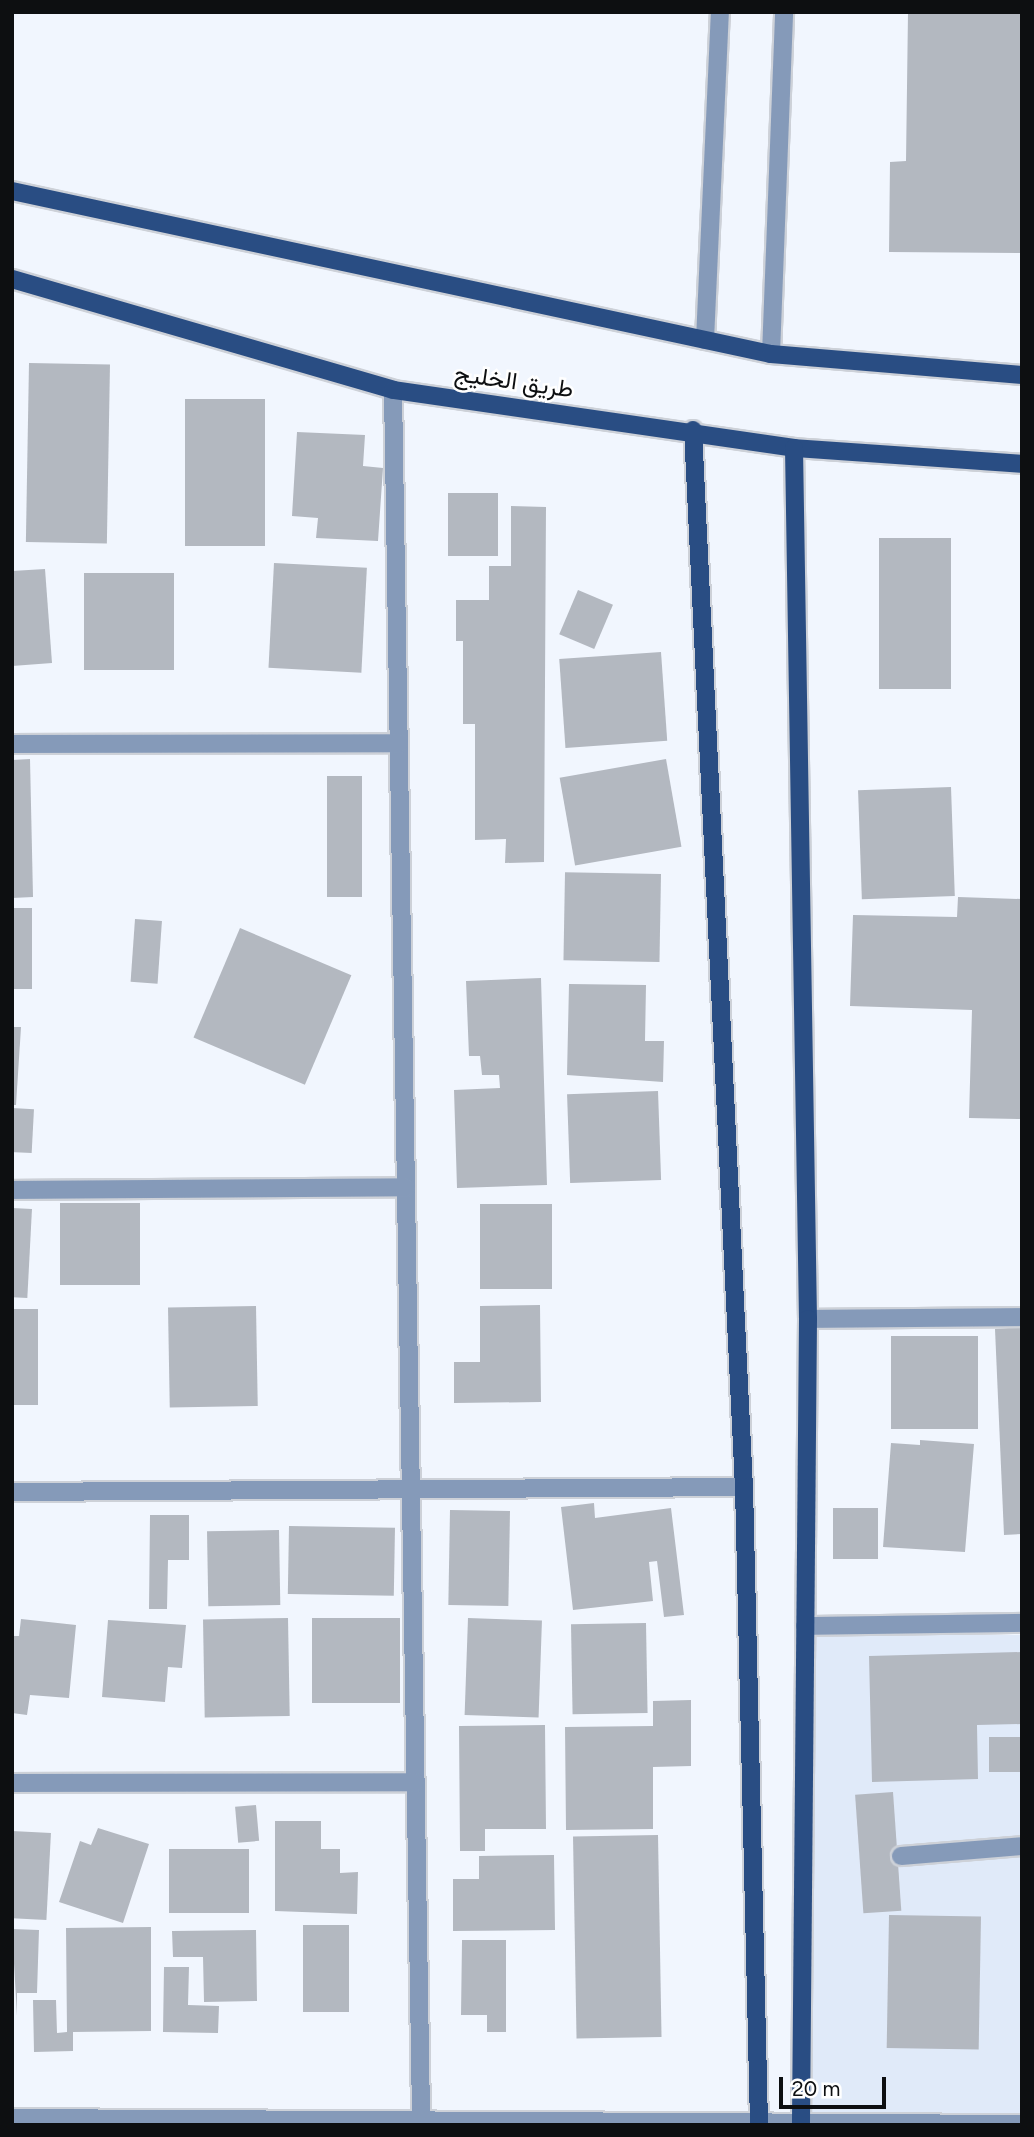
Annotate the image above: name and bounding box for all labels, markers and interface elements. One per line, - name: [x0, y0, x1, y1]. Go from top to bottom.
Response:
- street label: طريق الخليج: [453, 358, 575, 404]
- scale bar: [782, 2064, 889, 2108]
- text: 20 m: [792, 2076, 840, 2101]

